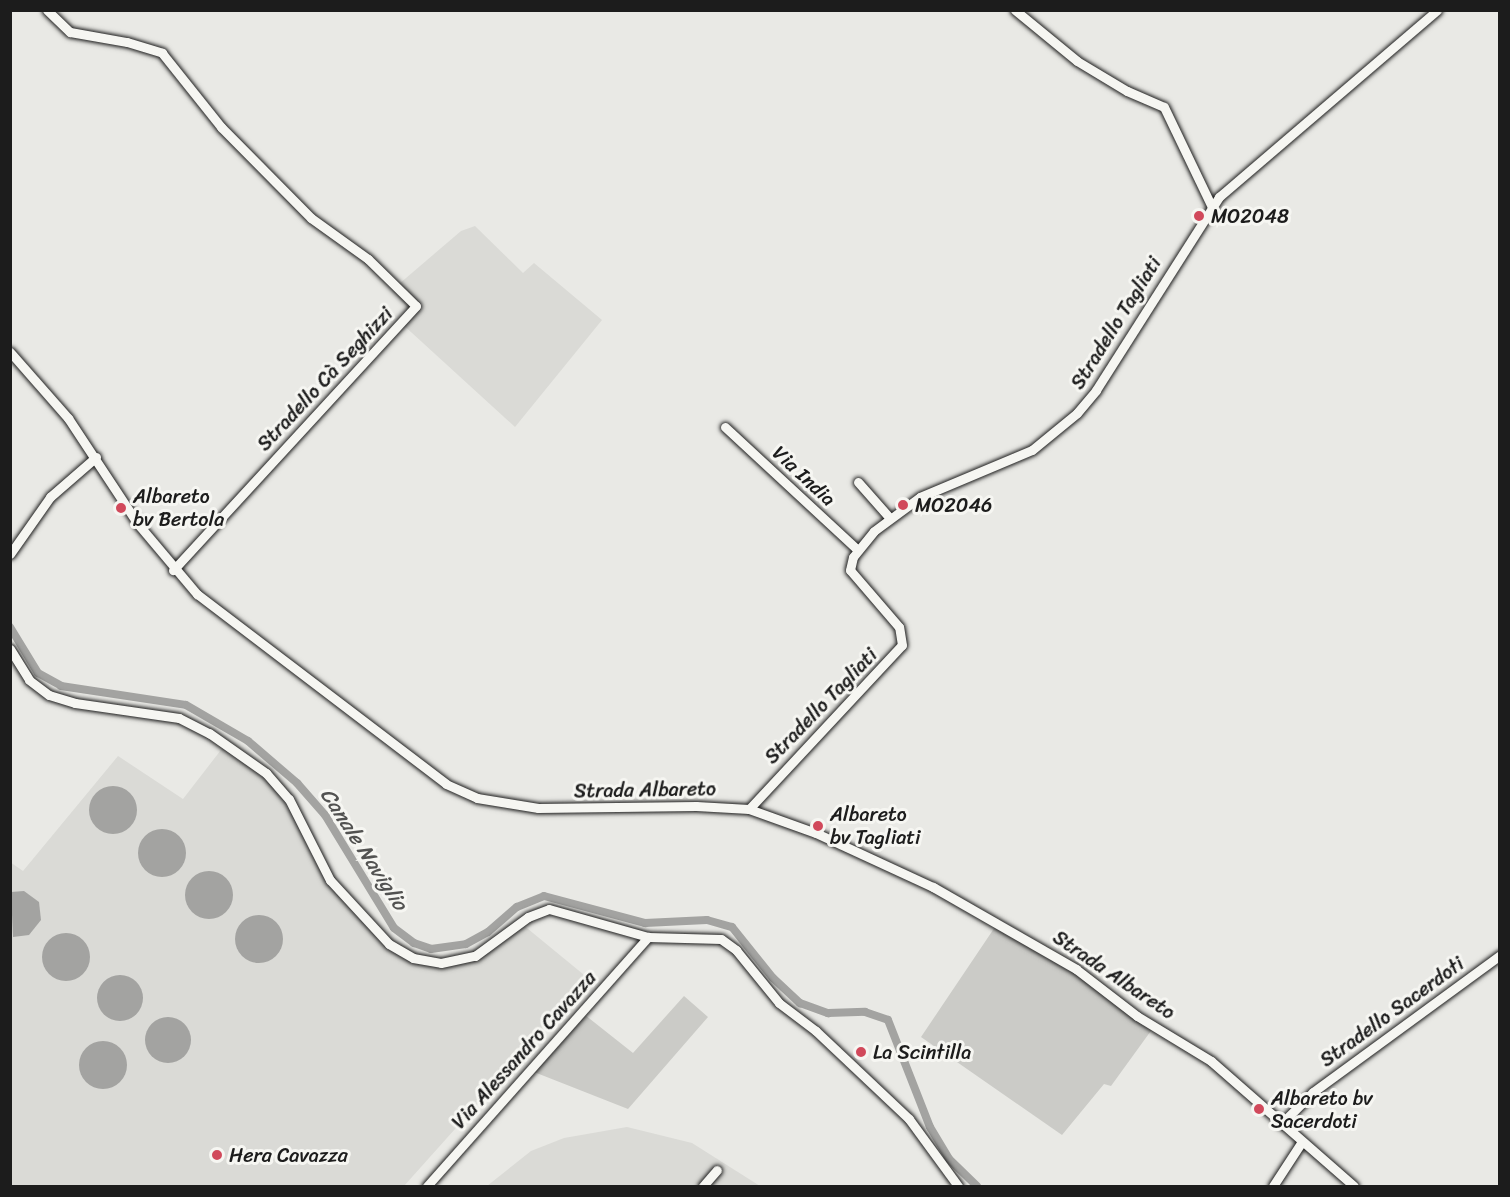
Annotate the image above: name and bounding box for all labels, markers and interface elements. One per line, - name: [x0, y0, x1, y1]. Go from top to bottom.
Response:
- place label: MO2048: [1211, 204, 1289, 228]
- marker: MO2048: [1192, 209, 1206, 223]
- street label: Stradello Tagliati: [1066, 253, 1166, 393]
- street label: Stradello Cà Seghizzi: [252, 302, 398, 456]
- street label: Via India: [767, 441, 841, 511]
- place label: Albareto bv Bertola: [133, 484, 224, 531]
- place label: MO2046: [915, 493, 992, 517]
- marker: MO2046: [896, 498, 910, 512]
- marker: Albareto bv Bertola: [114, 501, 128, 515]
- street label: Stradello Tagliati: [760, 643, 882, 769]
- street label: Strada Albareto: [574, 777, 716, 803]
- water label: Canale Naviglio: [315, 783, 413, 915]
- place label: Albareto bv Tagliati: [830, 802, 920, 849]
- marker: Albareto bv Tagliati: [811, 819, 825, 833]
- street label: Strada Albareto: [1048, 925, 1180, 1025]
- street label: Stradello Sacerdoti: [1315, 952, 1469, 1072]
- street label: Via Alessandro Cavazza: [447, 966, 601, 1134]
- place label: La Scintilla: [873, 1040, 971, 1064]
- marker: La Scintilla: [854, 1045, 868, 1059]
- place label: Albareto bv Sacerdoti: [1271, 1086, 1373, 1133]
- marker: Albareto bv Sacerdoti: [1252, 1102, 1266, 1116]
- place label: Hera Cavazza: [229, 1143, 348, 1167]
- marker: Hera Cavazza: [210, 1148, 224, 1162]

